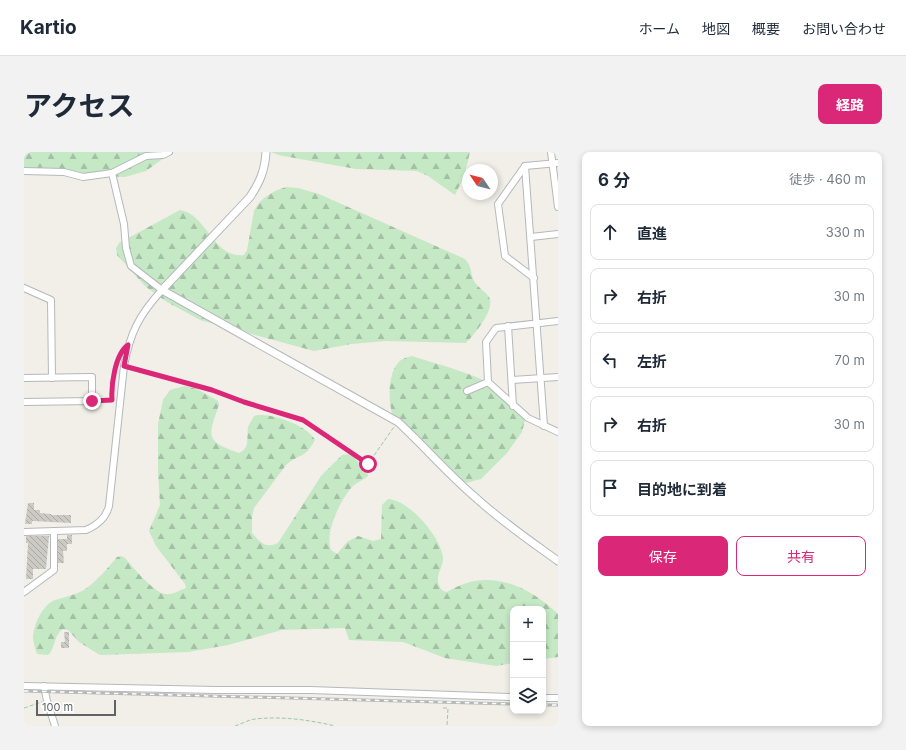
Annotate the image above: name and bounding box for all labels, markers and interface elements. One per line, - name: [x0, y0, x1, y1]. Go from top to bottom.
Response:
- text: Kartio: [20, 16, 77, 39]
- text: ホーム: [638, 20, 680, 37]
- text: 地図: [702, 20, 730, 37]
- text: 概要: [752, 20, 780, 37]
- text: お問い合わせ: [802, 20, 886, 37]
- button: 経路: [818, 84, 882, 124]
- text: アクセス: [24, 89, 135, 123]
- north arrow: [462, 164, 498, 200]
- text: 6 分: [598, 170, 630, 190]
- text: 徒歩 · 460 m: [789, 171, 866, 187]
- icon: ahead: [599, 221, 621, 243]
- text: 直進: [637, 224, 667, 243]
- text: 330 m: [826, 224, 865, 240]
- icon: right: [599, 285, 621, 307]
- text: 右折: [637, 288, 667, 307]
- text: 30 m: [834, 288, 865, 304]
- icon: left: [599, 349, 621, 371]
- text: 左折: [637, 352, 667, 371]
- text: 70 m: [835, 352, 865, 368]
- route end: [83, 392, 101, 410]
- icon: right: [599, 413, 621, 435]
- text: 右折: [637, 416, 667, 435]
- text: 30 m: [834, 416, 865, 432]
- route start: [359, 455, 377, 473]
- icon: arrive: [599, 477, 621, 499]
- text: 目的地に到着: [637, 480, 727, 499]
- button: 保存: [598, 536, 728, 576]
- button: 共有: [736, 536, 866, 576]
- map controls: [510, 606, 546, 714]
- button: +: [510, 606, 546, 642]
- button: −: [510, 642, 546, 678]
- button: layers: [510, 678, 546, 714]
- scale bar: [36, 698, 116, 717]
- text: 100 m: [42, 700, 73, 714]

